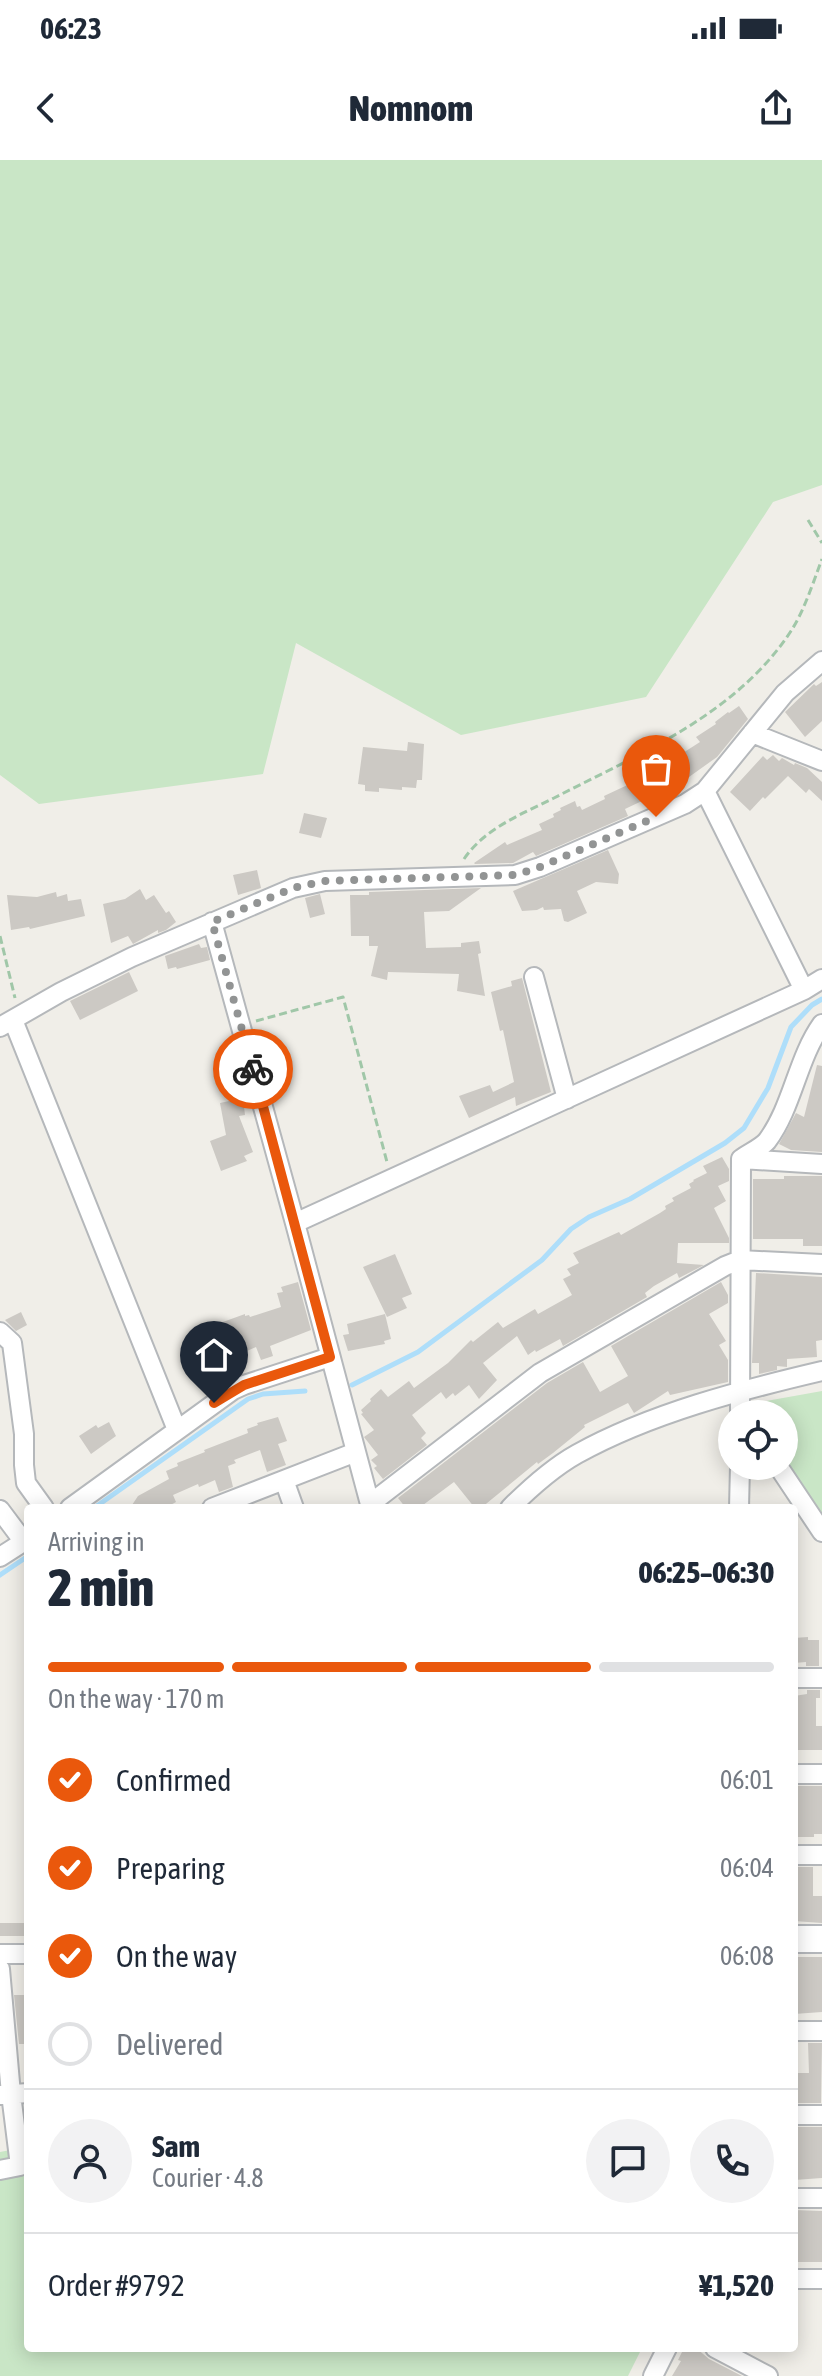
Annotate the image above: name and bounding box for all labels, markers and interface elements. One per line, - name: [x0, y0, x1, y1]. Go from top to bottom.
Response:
- text: 06:23: [40, 11, 102, 45]
- icon: back: [24, 86, 68, 130]
- icon: share: [754, 86, 798, 130]
- text: Nomnom: [349, 87, 473, 129]
- pin: [622, 735, 690, 817]
- icon: bag: [634, 747, 678, 791]
- courier: [213, 1029, 293, 1109]
- icon: bike: [231, 1047, 275, 1091]
- pin: [180, 1321, 248, 1403]
- icon: home: [192, 1333, 236, 1377]
- map controls: [718, 1400, 798, 1480]
- button: locate: [718, 1400, 798, 1480]
- text: Arriving in: [48, 1527, 145, 1557]
- text: 06:25–06:30: [639, 1555, 774, 1589]
- text: 2 min: [48, 1557, 154, 1617]
- text: On the way · 170 m: [48, 1684, 225, 1714]
- icon: check: [48, 1758, 92, 1802]
- text: Confirmed: [116, 1763, 231, 1797]
- text: 06:01: [720, 1765, 774, 1795]
- icon: check: [48, 1846, 92, 1890]
- text: Preparing: [116, 1851, 225, 1885]
- text: 06:04: [720, 1853, 774, 1883]
- icon: check: [48, 1934, 92, 1978]
- text: On the way: [116, 1939, 237, 1973]
- text: 06:08: [720, 1941, 774, 1971]
- text: Delivered: [116, 2027, 224, 2061]
- button: person: [48, 2119, 132, 2203]
- button: chat: [586, 2119, 670, 2203]
- button: phone: [690, 2119, 774, 2203]
- text: Sam: [152, 2129, 200, 2163]
- text: Courier · 4.8: [152, 2163, 263, 2193]
- text: Order #9792: [48, 2268, 185, 2302]
- text: ¥1,520: [699, 2268, 774, 2302]

